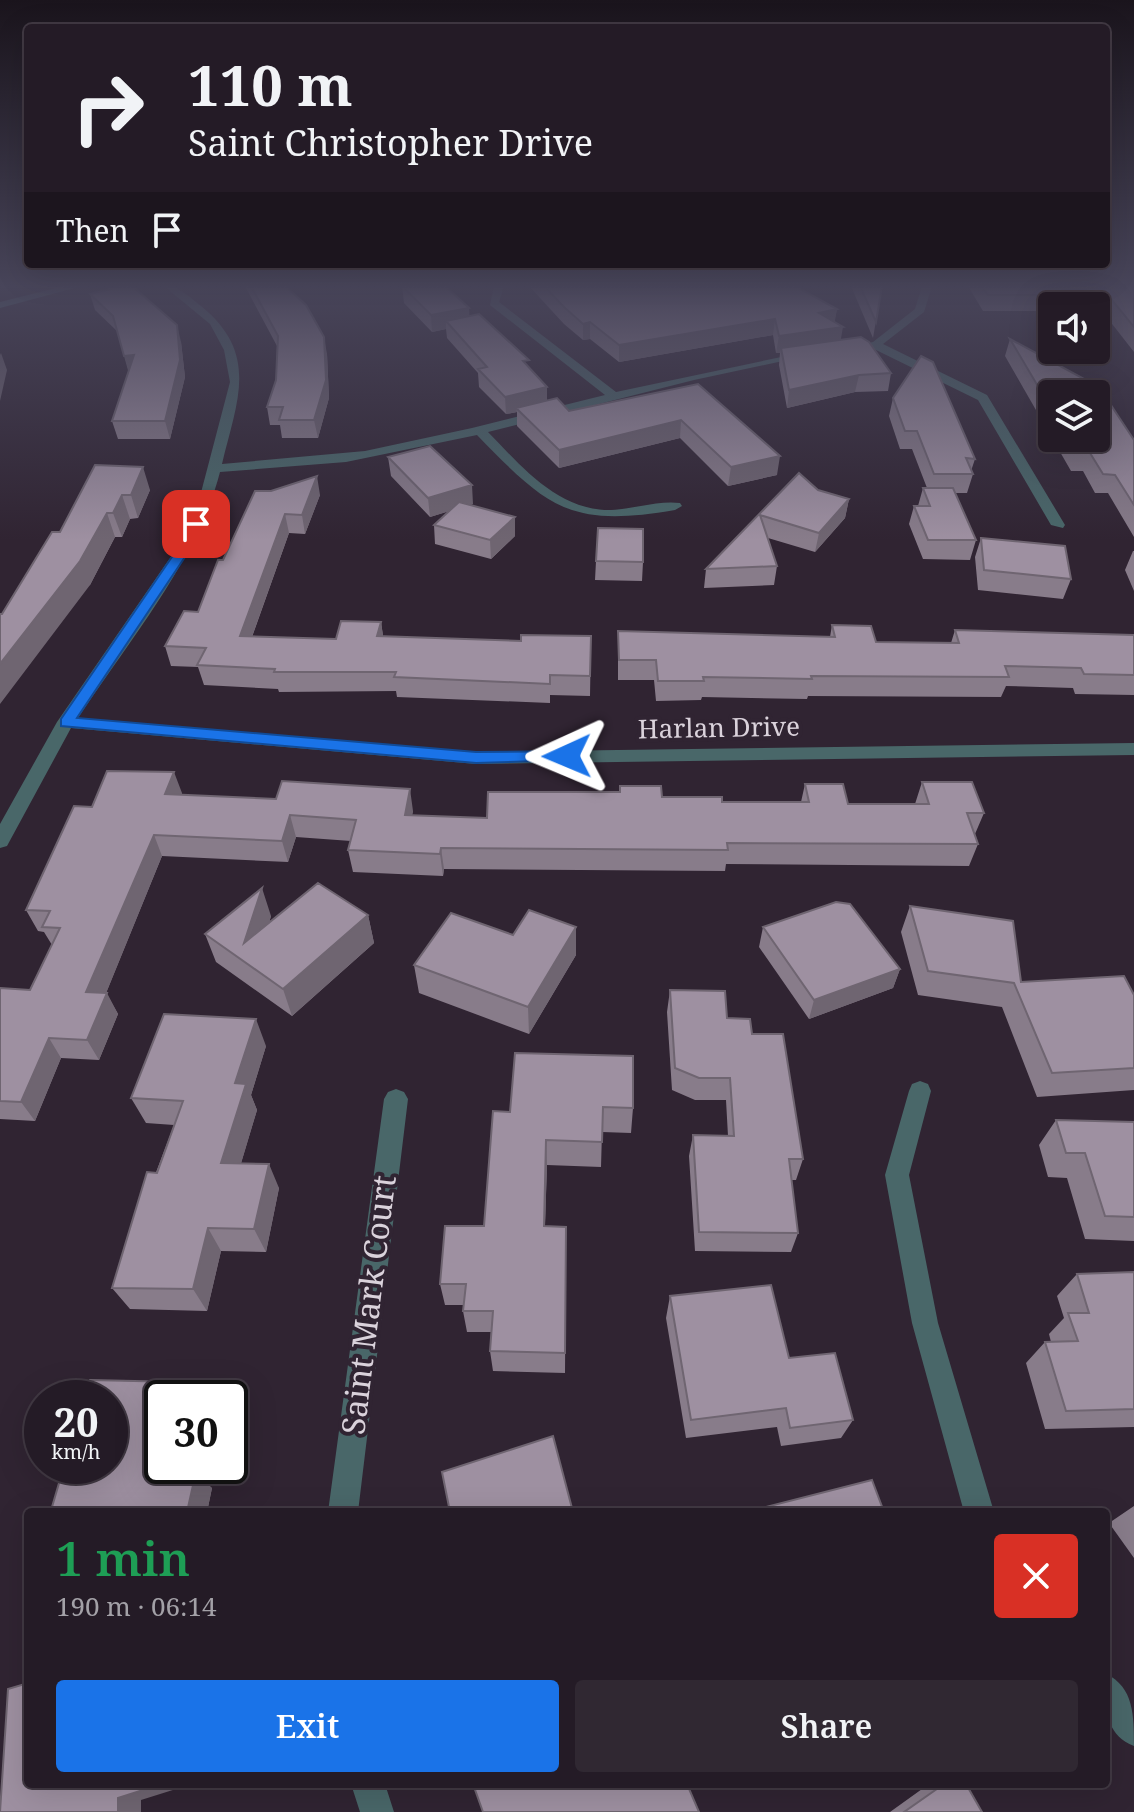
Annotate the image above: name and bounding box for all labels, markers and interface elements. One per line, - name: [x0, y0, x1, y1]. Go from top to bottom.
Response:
- text: 110 m: [188, 46, 353, 122]
- icon: right: [56, 56, 160, 160]
- text: Saint Christopher Drive: [188, 118, 593, 167]
- icon: arrive: [145, 208, 189, 252]
- text: Then: [56, 210, 129, 251]
- map controls: [1038, 292, 1110, 452]
- button: sound: [1038, 292, 1110, 364]
- button: layers: [1038, 380, 1110, 452]
- pin: [162, 490, 230, 558]
- icon: arrive: [174, 502, 218, 546]
- street label: Harlan Drive: [638, 708, 800, 746]
- position arrow: [525, 714, 609, 798]
- street label: Saint Mark Court: [330, 1173, 405, 1437]
- speed limit sign: 30: [144, 1380, 248, 1484]
- text: 20: [53, 1394, 99, 1449]
- text: km/h: [51, 1438, 101, 1465]
- text: 1 min: [56, 1525, 190, 1590]
- button: close: [994, 1534, 1078, 1618]
- text: 190 m · 06:14: [56, 1588, 217, 1624]
- button: Exit: [56, 1680, 559, 1772]
- button: Share: [575, 1680, 1078, 1772]

